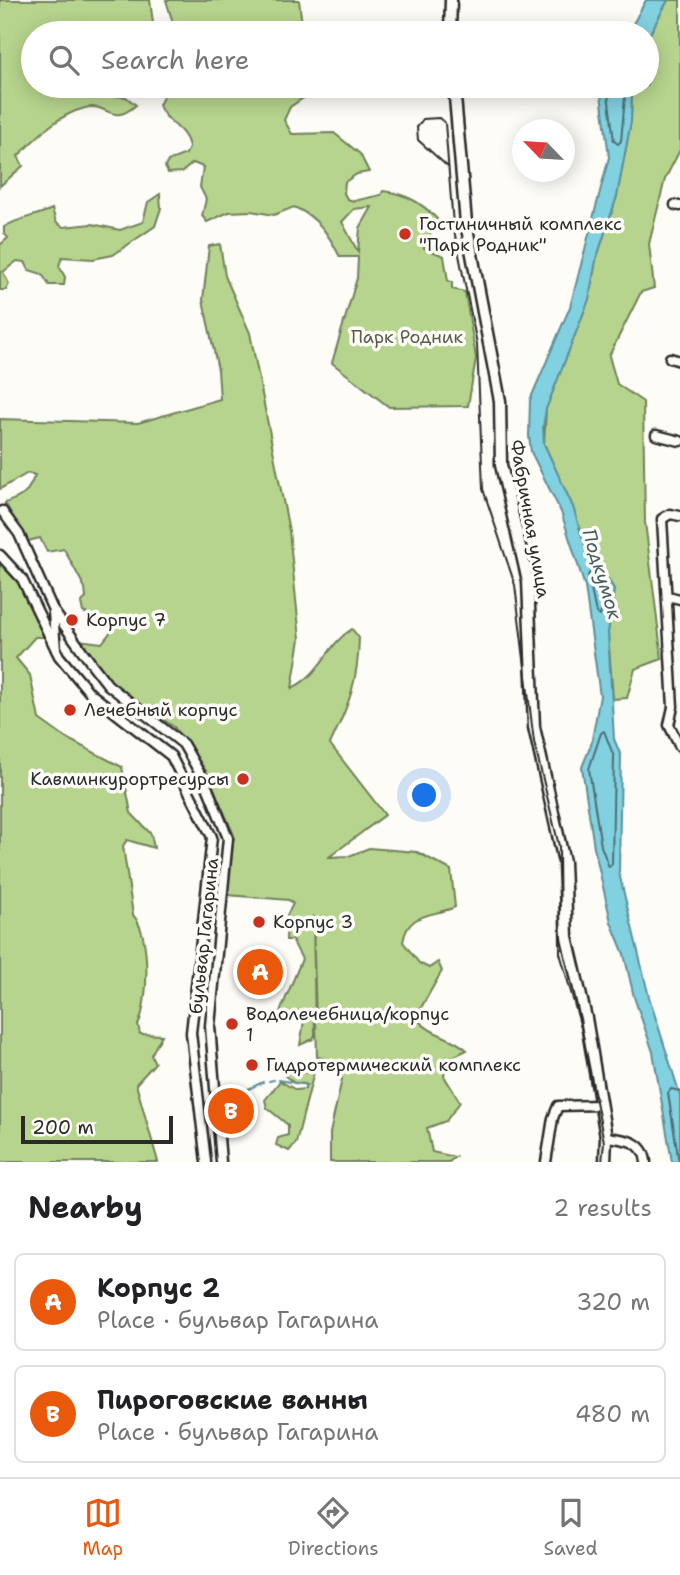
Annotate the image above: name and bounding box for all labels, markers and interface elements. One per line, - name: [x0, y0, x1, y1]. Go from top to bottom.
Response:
- search box: [21, 21, 659, 98]
- icon: search: [45, 41, 83, 79]
- text: Search here: [101, 42, 250, 77]
- north arrow: [512, 119, 575, 182]
- place label: Гостиничный комплекс "Парк Родник": [419, 212, 622, 257]
- marker: Гостиничный комплекс "Парк Родник": [397, 226, 413, 242]
- park label: Парк Родник: [351, 325, 463, 349]
- street label: Фабричная улица: [504, 438, 556, 600]
- water label: Подкумок: [576, 526, 628, 623]
- place label: Корпус 7: [86, 608, 166, 632]
- marker: Корпус 7: [64, 612, 80, 628]
- place label: Лечебный корпус: [84, 698, 238, 722]
- marker: Лечебный корпус: [62, 702, 78, 718]
- place label: Кавминкурортресурсы: [30, 767, 229, 791]
- marker: Кавминкурортресурсы: [235, 771, 251, 787]
- your location: [407, 778, 441, 812]
- street label: бульвар Гагарина: [184, 857, 224, 1015]
- place label: Корпус 3: [273, 910, 353, 934]
- marker: Корпус 3: [251, 914, 267, 930]
- pin: A: [237, 946, 283, 998]
- place label: Водолечебница/корпус 1: [246, 1002, 449, 1047]
- marker: Водолечебница/корпус 1: [224, 1016, 240, 1032]
- place label: Гидротермический комплекс: [266, 1053, 521, 1077]
- marker: Гидротермический комплекс: [244, 1057, 260, 1073]
- pin: B: [208, 1085, 254, 1137]
- scale bar: [21, 1113, 173, 1145]
- text: 200 m: [32, 1115, 94, 1140]
- text: Nearby: [28, 1187, 143, 1228]
- text: 2 results: [553, 1193, 652, 1223]
- text: Корпус 2: [97, 1270, 220, 1305]
- text: A: [44, 1287, 62, 1317]
- text: 320 m: [576, 1287, 650, 1317]
- text: Place · бульвар Гагарина: [97, 1305, 379, 1335]
- text: Пироговские ванны: [97, 1382, 368, 1417]
- text: B: [46, 1399, 60, 1429]
- text: 480 m: [575, 1399, 650, 1429]
- text: Place · бульвар Гагарина: [97, 1417, 379, 1447]
- tab: Map: [82, 1494, 123, 1561]
- tab: Directions: [288, 1494, 379, 1561]
- tab: Saved: [544, 1494, 598, 1561]

